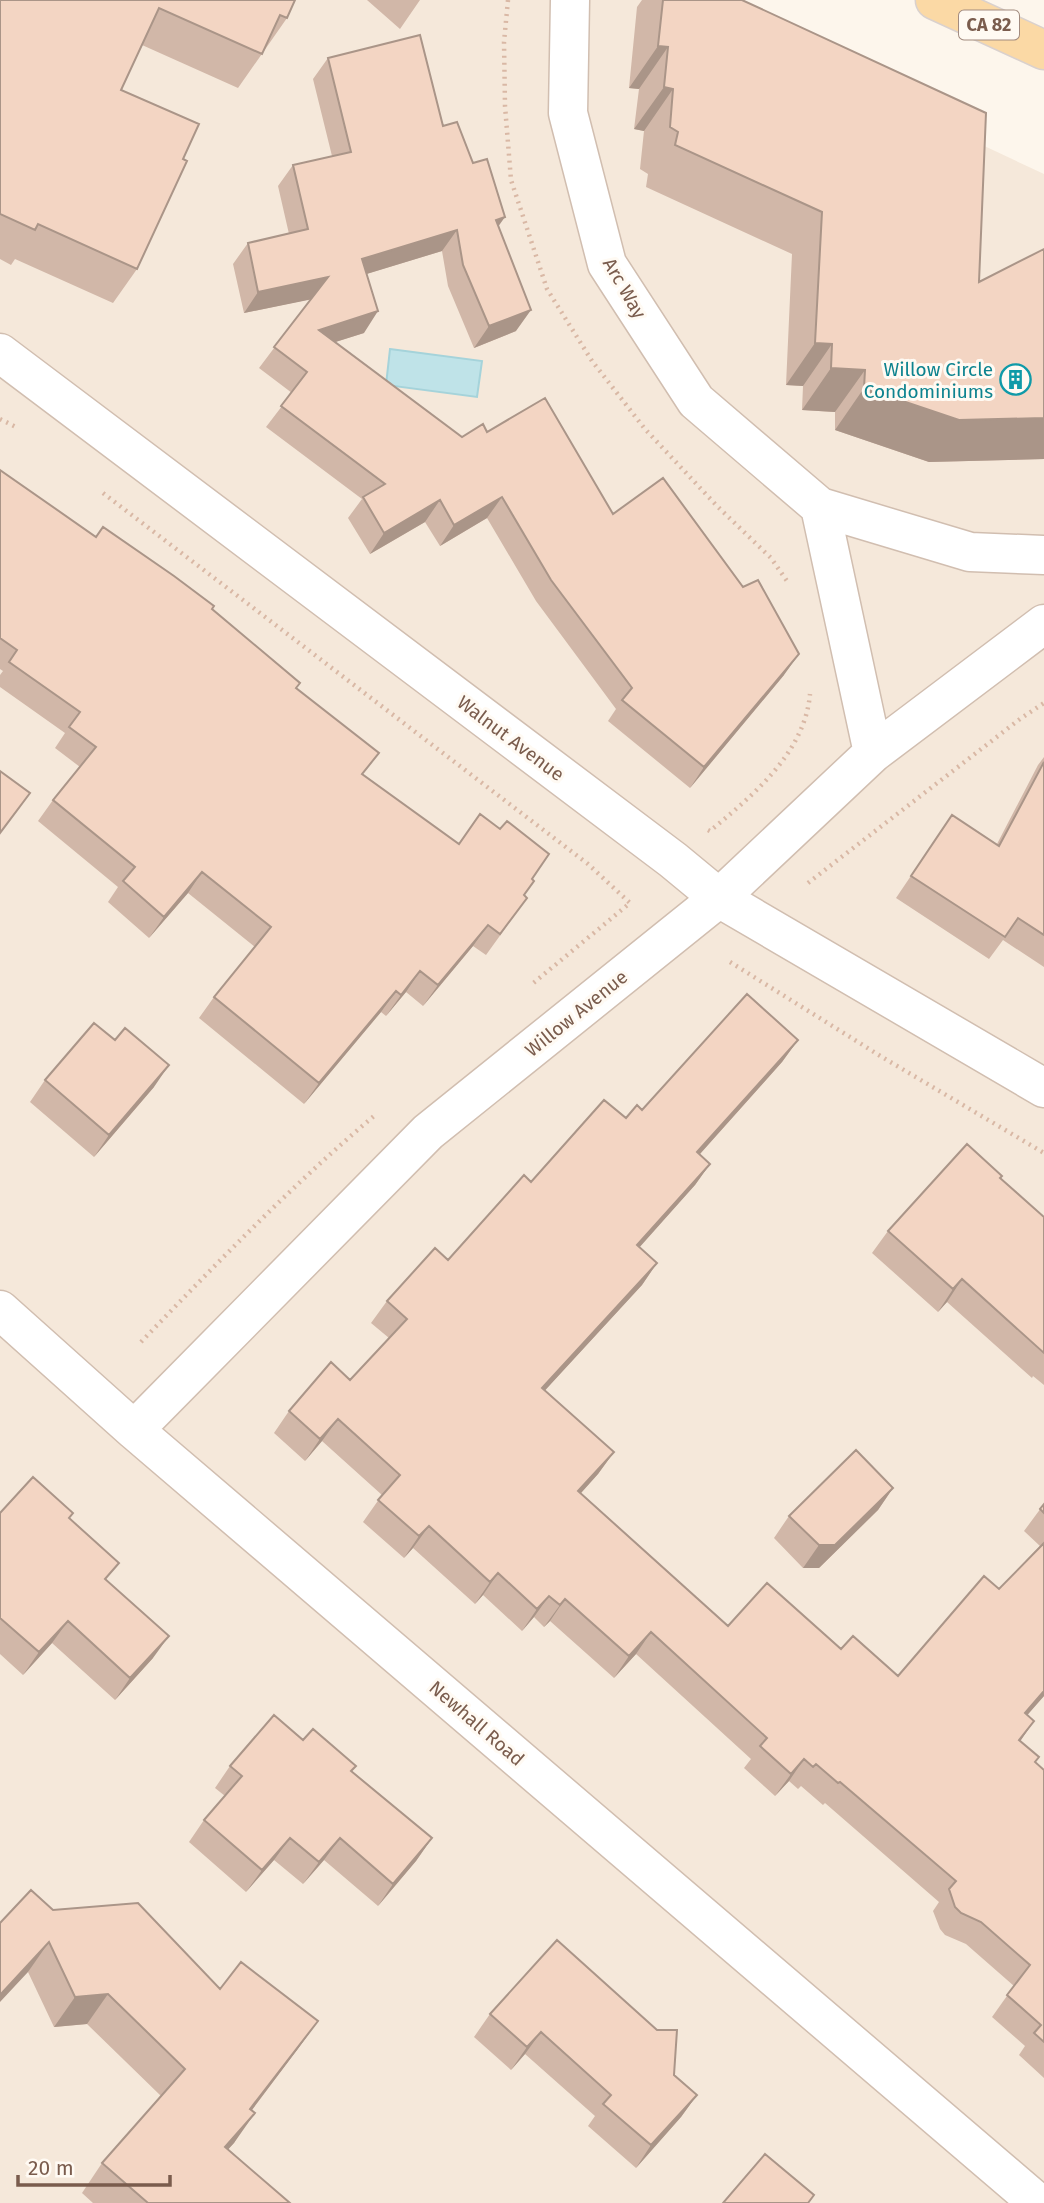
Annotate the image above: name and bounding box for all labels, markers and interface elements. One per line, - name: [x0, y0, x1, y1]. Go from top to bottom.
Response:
- road number: CA 82: [959, 10, 1019, 40]
- street label: Arc Way: [598, 254, 651, 323]
- place label: Willow Circle Condominiums: [864, 358, 993, 403]
- building icon: Willow Circle Condominiums: [999, 363, 1033, 397]
- street label: Walnut Avenue: [453, 691, 569, 786]
- street label: Willow Avenue: [521, 965, 632, 1062]
- street label: Newhall Road: [425, 1676, 529, 1771]
- scale bar: [18, 2144, 170, 2188]
- text: 20 m: [28, 2155, 74, 2181]

